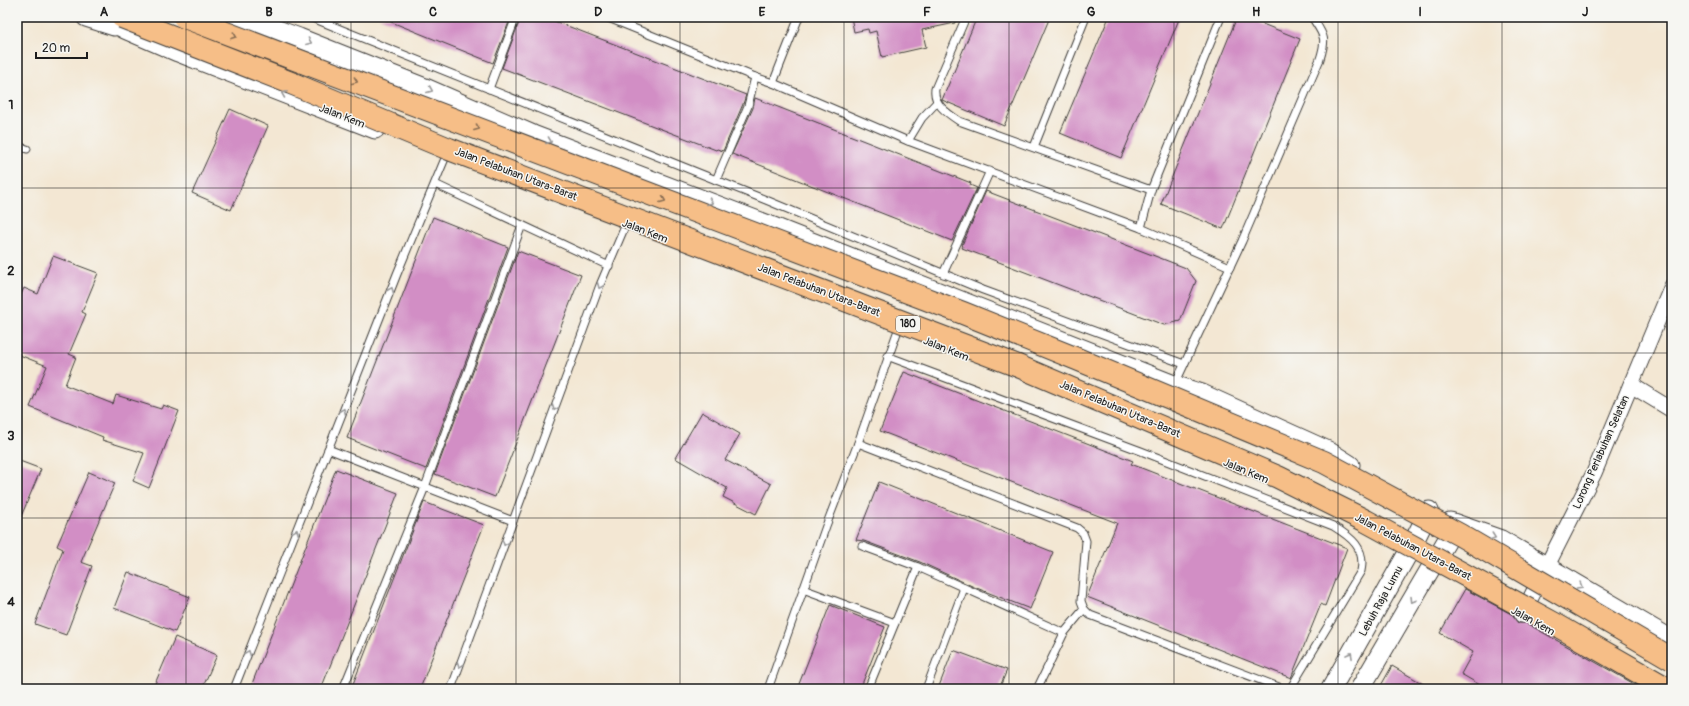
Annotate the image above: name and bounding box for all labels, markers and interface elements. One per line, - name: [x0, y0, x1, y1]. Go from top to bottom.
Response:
- text: A: [100, 4, 109, 20]
- text: B: [265, 4, 273, 20]
- text: C: [429, 4, 437, 20]
- text: D: [594, 4, 602, 20]
- text: E: [759, 4, 766, 20]
- text: F: [923, 4, 931, 20]
- text: G: [1087, 4, 1096, 20]
- text: H: [1252, 4, 1260, 20]
- text: I: [1418, 4, 1422, 20]
- text: J: [1582, 4, 1588, 20]
- one-way arrow: [230, 31, 237, 39]
- scale bar: [36, 34, 87, 60]
- one-way arrow: [305, 38, 312, 46]
- text: 20 m: [42, 41, 71, 56]
- one-way arrow: [352, 77, 359, 85]
- one-way arrow: [425, 85, 433, 93]
- one-way arrow: [281, 91, 289, 99]
- text: 1: [8, 97, 14, 113]
- street label: Jalan Kem: [317, 101, 367, 131]
- one-way arrow: [473, 123, 480, 131]
- one-way arrow: [545, 137, 552, 145]
- street label: Jalan Pelabuhan Utara-Barat: [453, 145, 580, 204]
- one-way arrow: [660, 195, 667, 203]
- one-way arrow: [706, 198, 713, 206]
- street label: Jalan Kem: [620, 216, 670, 246]
- street label: Jalan Pelabuhan Utara-Barat: [756, 261, 883, 320]
- text: 2: [7, 263, 15, 279]
- one-way arrow: [596, 282, 604, 289]
- one-way arrow: [386, 286, 394, 294]
- road number: 180: [896, 316, 920, 332]
- street label: Jalan Kem: [921, 334, 971, 364]
- street label: Jalan Pelabuhan Utara-Barat: [1058, 378, 1183, 441]
- street label: Lorong Perlabuhan Selatan: [1570, 393, 1632, 511]
- one-way arrow: [551, 404, 559, 411]
- one-way arrow: [339, 407, 347, 414]
- text: 3: [7, 428, 15, 444]
- street label: Jalan Kem: [1221, 456, 1271, 486]
- street label: Jalan Pelabuhan Utara-Barat: [1352, 511, 1474, 584]
- one-way arrow: [291, 528, 299, 535]
- one-way arrow: [1490, 532, 1497, 541]
- one-way arrow: [502, 539, 510, 546]
- street label: Lebuh Raja Lumu: [1356, 564, 1406, 638]
- one-way arrow: [1576, 581, 1583, 588]
- text: 4: [7, 594, 15, 610]
- one-way arrow: [1411, 596, 1418, 603]
- street label: Jalan Kem: [1509, 604, 1557, 638]
- one-way arrow: [243, 649, 251, 657]
- one-way arrow: [1346, 652, 1353, 659]
- one-way arrow: [457, 661, 465, 668]

